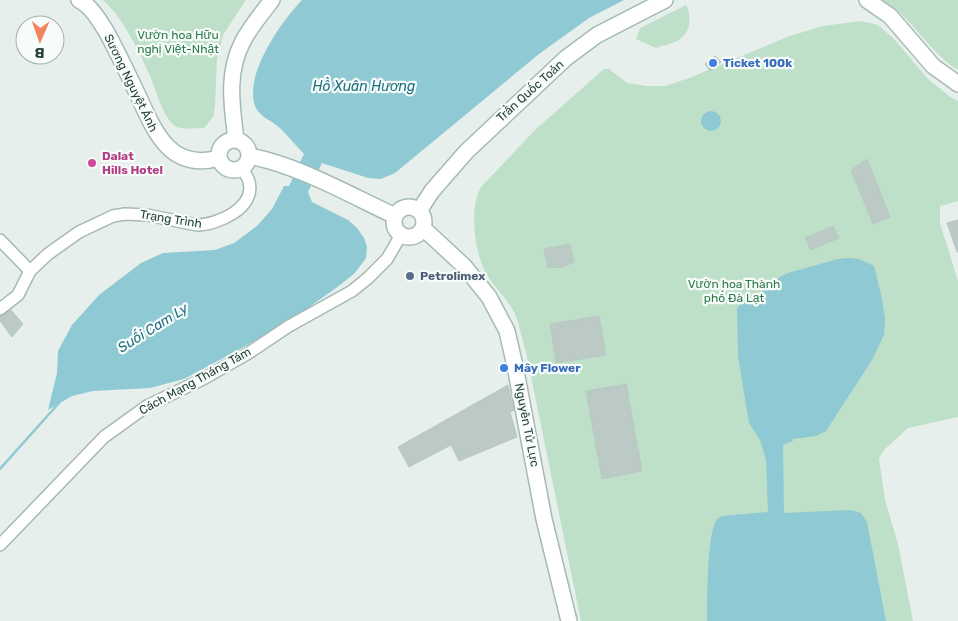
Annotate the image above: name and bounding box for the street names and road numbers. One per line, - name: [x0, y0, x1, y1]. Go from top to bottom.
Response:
- street label: Sương Nguyệt Ánh: [101, 32, 161, 134]
- street label: Trần Quốc Toản: [493, 57, 566, 125]
- street label: Trạng Trình: [139, 207, 203, 231]
- street label: Cách Mạng Tháng Tám: [137, 344, 253, 418]
- street label: Nguyên Tử Lực: [512, 382, 542, 468]

